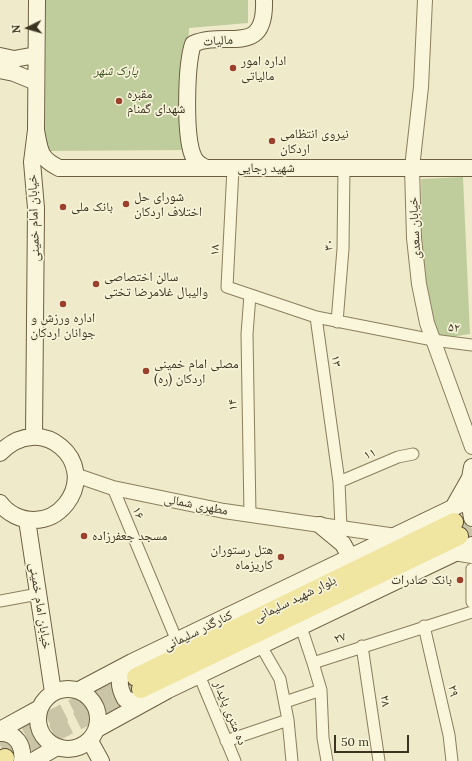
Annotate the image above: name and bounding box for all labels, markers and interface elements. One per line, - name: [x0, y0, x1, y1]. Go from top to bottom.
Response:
- north arrow: [8, 8, 48, 48]
- text: N: [9, 24, 23, 34]
- street label: مالیات: [203, 32, 233, 50]
- place label: اداره امور مالیاتی: [241, 53, 286, 84]
- park label: پارک شهر: [94, 63, 138, 79]
- marker: اداره امور مالیاتی: [228, 63, 238, 73]
- place label: مقبره شهدای گمنام: [127, 86, 185, 117]
- marker: مقبره شهدای گمنام: [114, 96, 124, 106]
- place label: نیروی انتظامی اردکان: [280, 126, 349, 157]
- marker: نیروی انتظامی اردکان: [267, 136, 277, 146]
- street label: شهید رجایی: [237, 160, 295, 176]
- street label: خیابان امام خمینی: [25, 174, 43, 262]
- place label: شورای حل اختلاف اردکان: [134, 189, 202, 220]
- street label: خیابان سعدی: [406, 196, 424, 260]
- place label: بانک ملی: [71, 199, 113, 215]
- marker: شورای حل اختلاف اردکان: [121, 199, 131, 209]
- marker: بانک ملی: [58, 202, 68, 212]
- street label: ۳۰: [321, 239, 337, 251]
- street label: ۱۸: [207, 244, 223, 256]
- place label: سالن اختصاصی والیبال غلامرضا تختی: [104, 269, 208, 300]
- marker: سالن اختصاصی والیبال غلامرضا تختی: [91, 279, 101, 289]
- marker: اداره ورزش و جوانان اردکان: [58, 299, 68, 309]
- place label: اداره ورزش و جوانان اردکان: [30, 310, 96, 341]
- street label: ۵۲: [447, 320, 461, 336]
- street label: ۱۳: [327, 354, 345, 368]
- place label: مصلی امام خمینی (ره) اردکان: [154, 356, 239, 387]
- marker: مصلی امام خمینی (ره) اردکان: [141, 366, 151, 376]
- street label: ۱۴: [225, 399, 241, 411]
- street label: ۱۱: [362, 445, 378, 463]
- street label: مطهری شمالی: [163, 491, 229, 519]
- street label: ۱۶: [129, 505, 147, 521]
- place label: مسجد جعفرزاده: [92, 528, 168, 544]
- marker: مسجد جعفرزاده: [79, 531, 89, 541]
- place label: هتل رستوران کاریزماه: [211, 542, 273, 573]
- marker: هتل رستوران کاریزماه: [276, 552, 286, 562]
- street label: خیابان امام خمینی: [25, 562, 55, 650]
- street label: بلوار شهید سلیمانی: [251, 572, 339, 626]
- place label: بانک صادرات: [391, 572, 452, 588]
- marker: بانک صادرات: [455, 575, 465, 585]
- street label: کنارگذر سلیمانی: [161, 608, 235, 654]
- street label: ۲۷: [332, 629, 348, 647]
- street label: ده متری پایدار: [210, 679, 250, 747]
- street label: ۲۹: [444, 684, 462, 698]
- street label: ۲۸: [376, 694, 394, 708]
- scale bar: [336, 727, 411, 753]
- text: 50 m: [341, 734, 369, 749]

